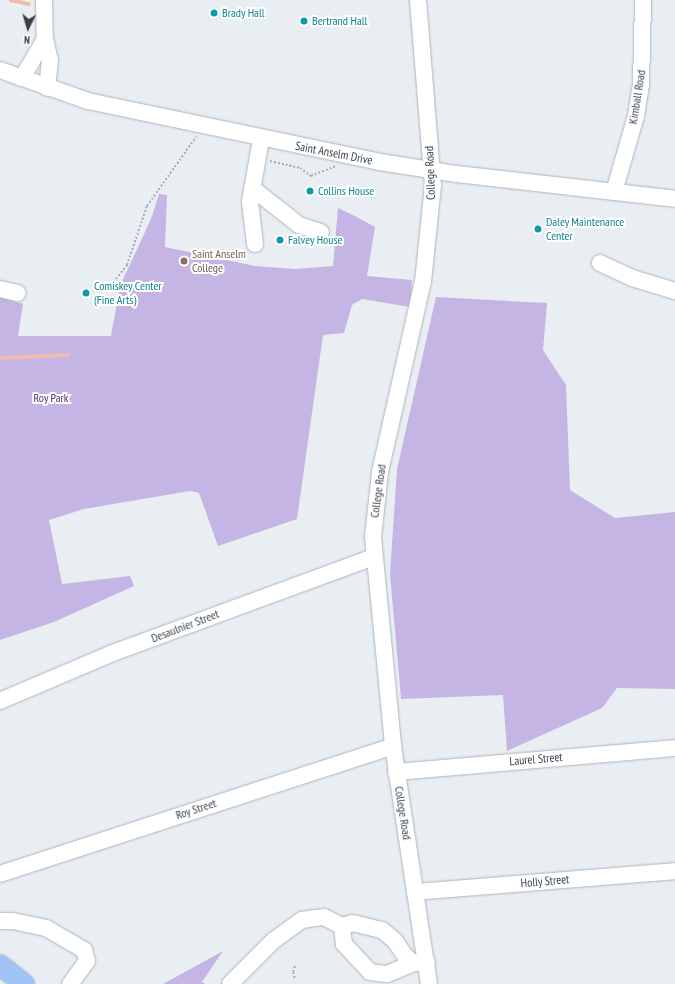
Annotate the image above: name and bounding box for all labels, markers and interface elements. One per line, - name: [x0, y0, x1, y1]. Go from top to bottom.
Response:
- place label: Brady Hall: [222, 6, 265, 20]
- north arrow: [8, 8, 48, 48]
- marker: Brady Hall: [209, 8, 219, 18]
- place label: Bertrand Hall: [312, 14, 367, 28]
- marker: Bertrand Hall: [299, 16, 309, 26]
- text: N: [23, 33, 31, 47]
- street label: Kimball Road: [626, 69, 648, 125]
- street label: Saint Anselm Drive: [294, 138, 374, 168]
- street label: College Road: [422, 146, 438, 200]
- place label: Collins House: [318, 184, 374, 198]
- marker: Collins House: [305, 186, 315, 196]
- place label: Daley Maintenance Center: [546, 215, 625, 243]
- marker: Daley Maintenance Center: [533, 224, 543, 234]
- place label: Falvey House: [288, 233, 343, 247]
- marker: Falvey House: [275, 235, 285, 245]
- place label: Saint Anselm College: [192, 247, 246, 275]
- marker: Saint Anselm College: [179, 256, 189, 266]
- place label: Comiskey Center (Fine Arts): [94, 279, 162, 307]
- marker: Comiskey Center (Fine Arts): [81, 288, 91, 298]
- park label: Roy Park: [33, 391, 69, 405]
- street label: College Road: [367, 463, 389, 519]
- street label: Desaulnier Street: [149, 606, 221, 646]
- street label: Laurel Street: [509, 750, 563, 768]
- street label: College Road: [392, 785, 414, 841]
- street label: Roy Street: [174, 796, 218, 822]
- street label: Holly Street: [520, 872, 570, 890]

